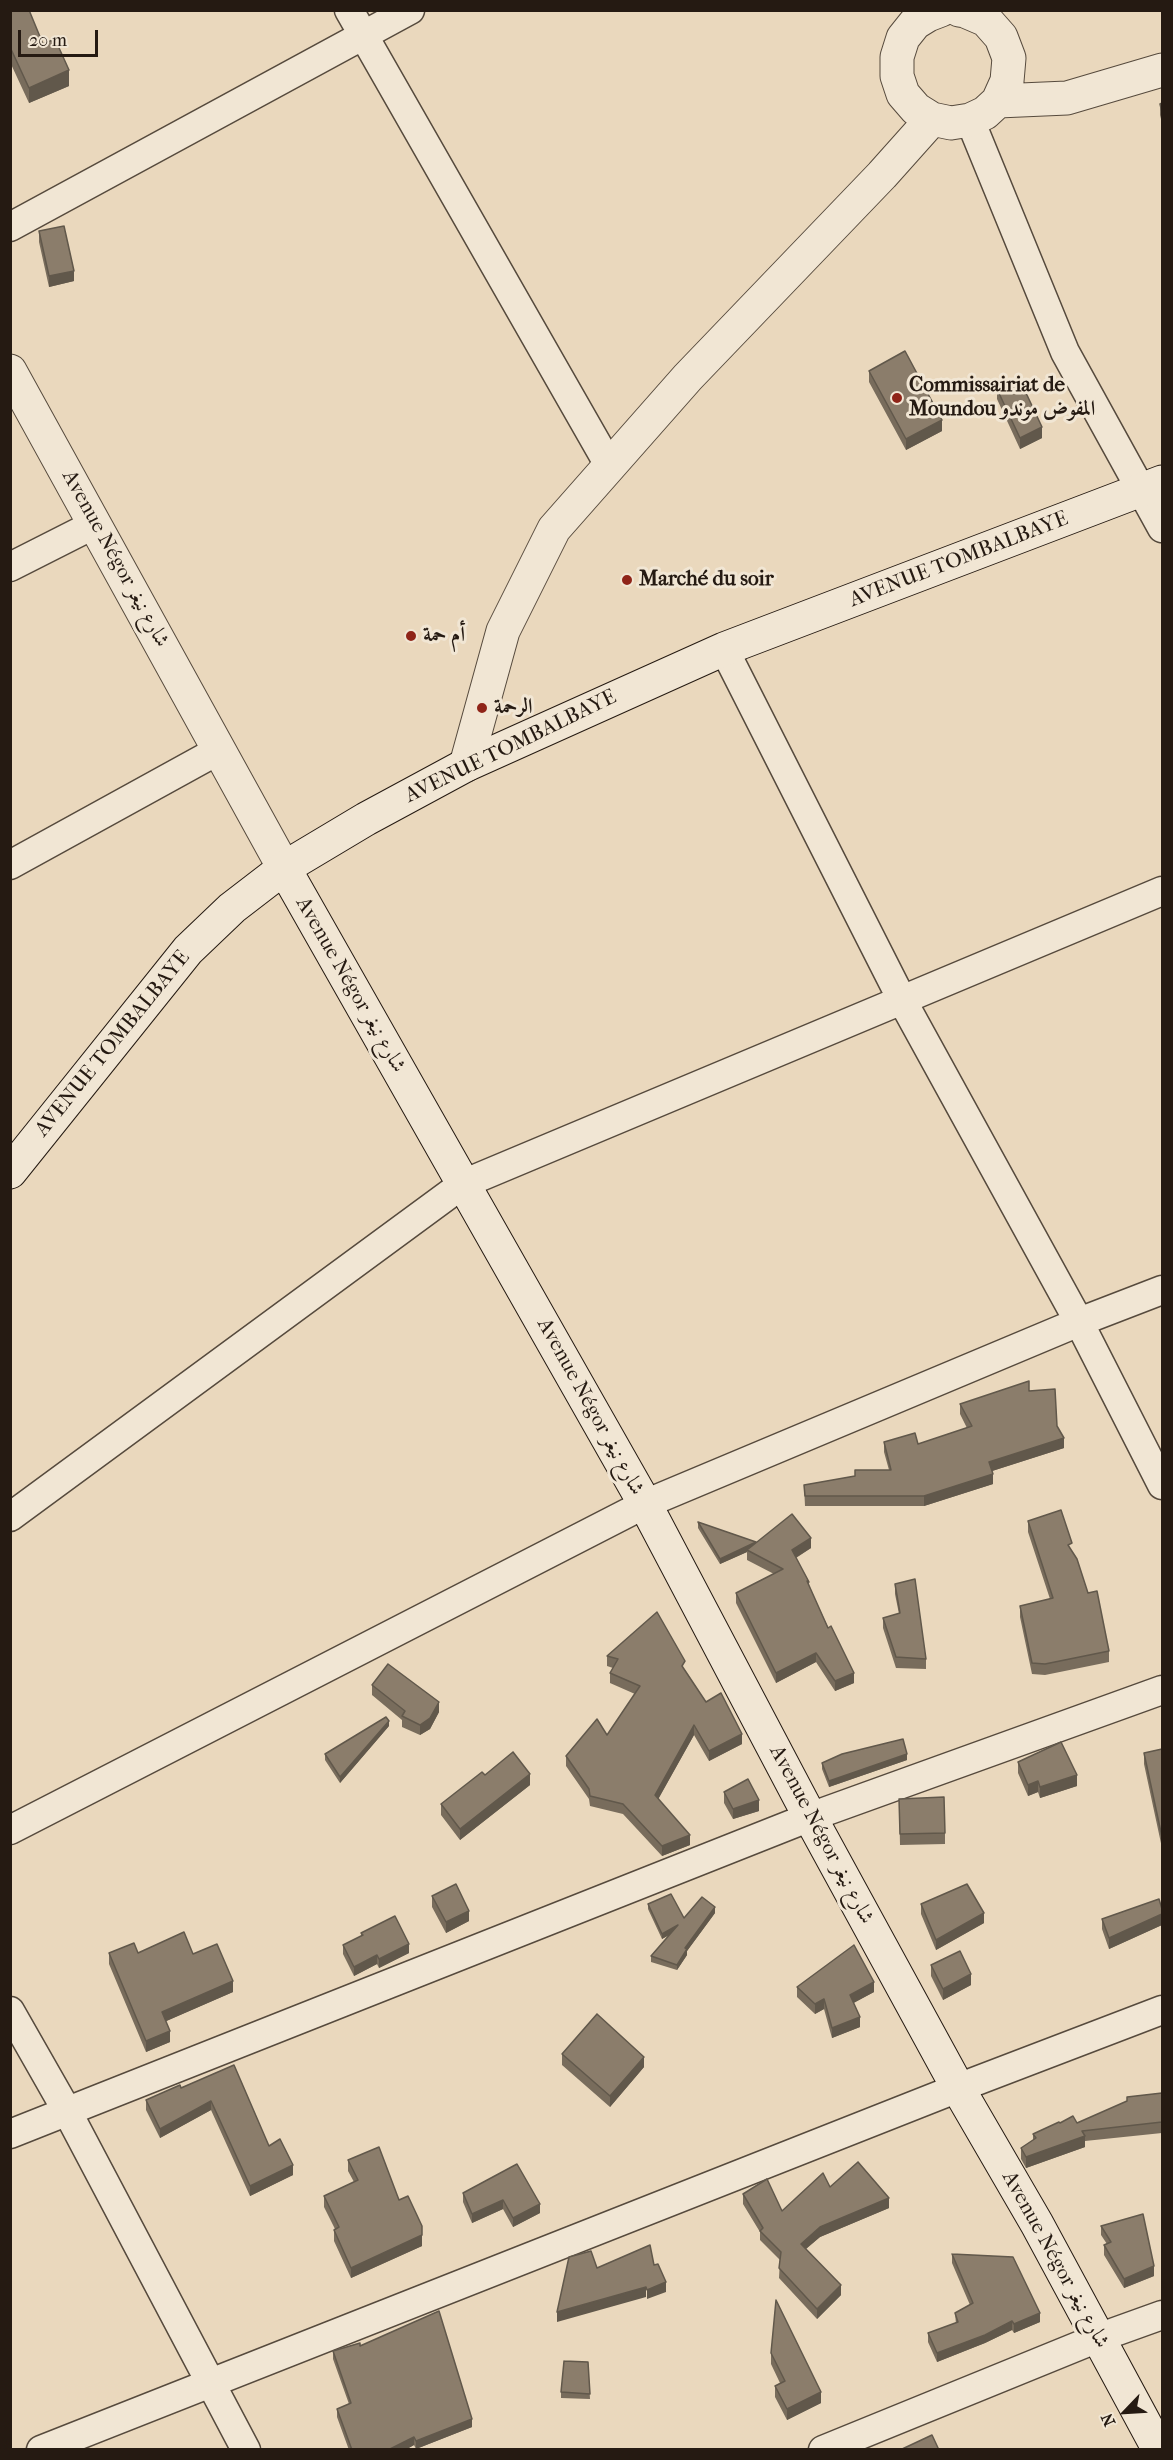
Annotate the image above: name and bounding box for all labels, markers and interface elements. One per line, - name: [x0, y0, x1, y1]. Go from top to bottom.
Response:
- scale bar: [21, 18, 100, 56]
- text: 20 m: [29, 30, 67, 51]
- place label: Commissairiat de Moundou المفوض موندو: [909, 373, 1095, 423]
- marker: Commissairiat de Moundou المفوض موندو: [890, 391, 904, 405]
- street label: Avenue Négor شارع نيغر: [56, 466, 174, 652]
- street label: AVENUE TOMBALBAYE: [846, 507, 1072, 613]
- place label: Marché du soir: [639, 567, 774, 593]
- marker: Marché du soir: [620, 573, 634, 587]
- place label: أم حمة: [423, 623, 465, 649]
- marker: أم حمة: [404, 629, 418, 643]
- street label: AVENUE TOMBALBAYE: [401, 685, 621, 809]
- place label: الرحمة: [494, 695, 533, 721]
- marker: الرحمة: [475, 701, 489, 715]
- street label: Avenue Négor شارع نيغر: [289, 893, 411, 1077]
- street label: AVENUE TOMBALBAYE: [30, 946, 196, 1142]
- street label: Avenue Négor شارع نيغر: [531, 1314, 649, 1500]
- street label: Avenue Négor شارع نيغر: [763, 1741, 879, 1929]
- street label: Avenue Négor شارع نيغر: [996, 2167, 1114, 2353]
- north arrow: [1095, 2382, 1155, 2442]
- text: N: [1097, 2410, 1119, 2429]

